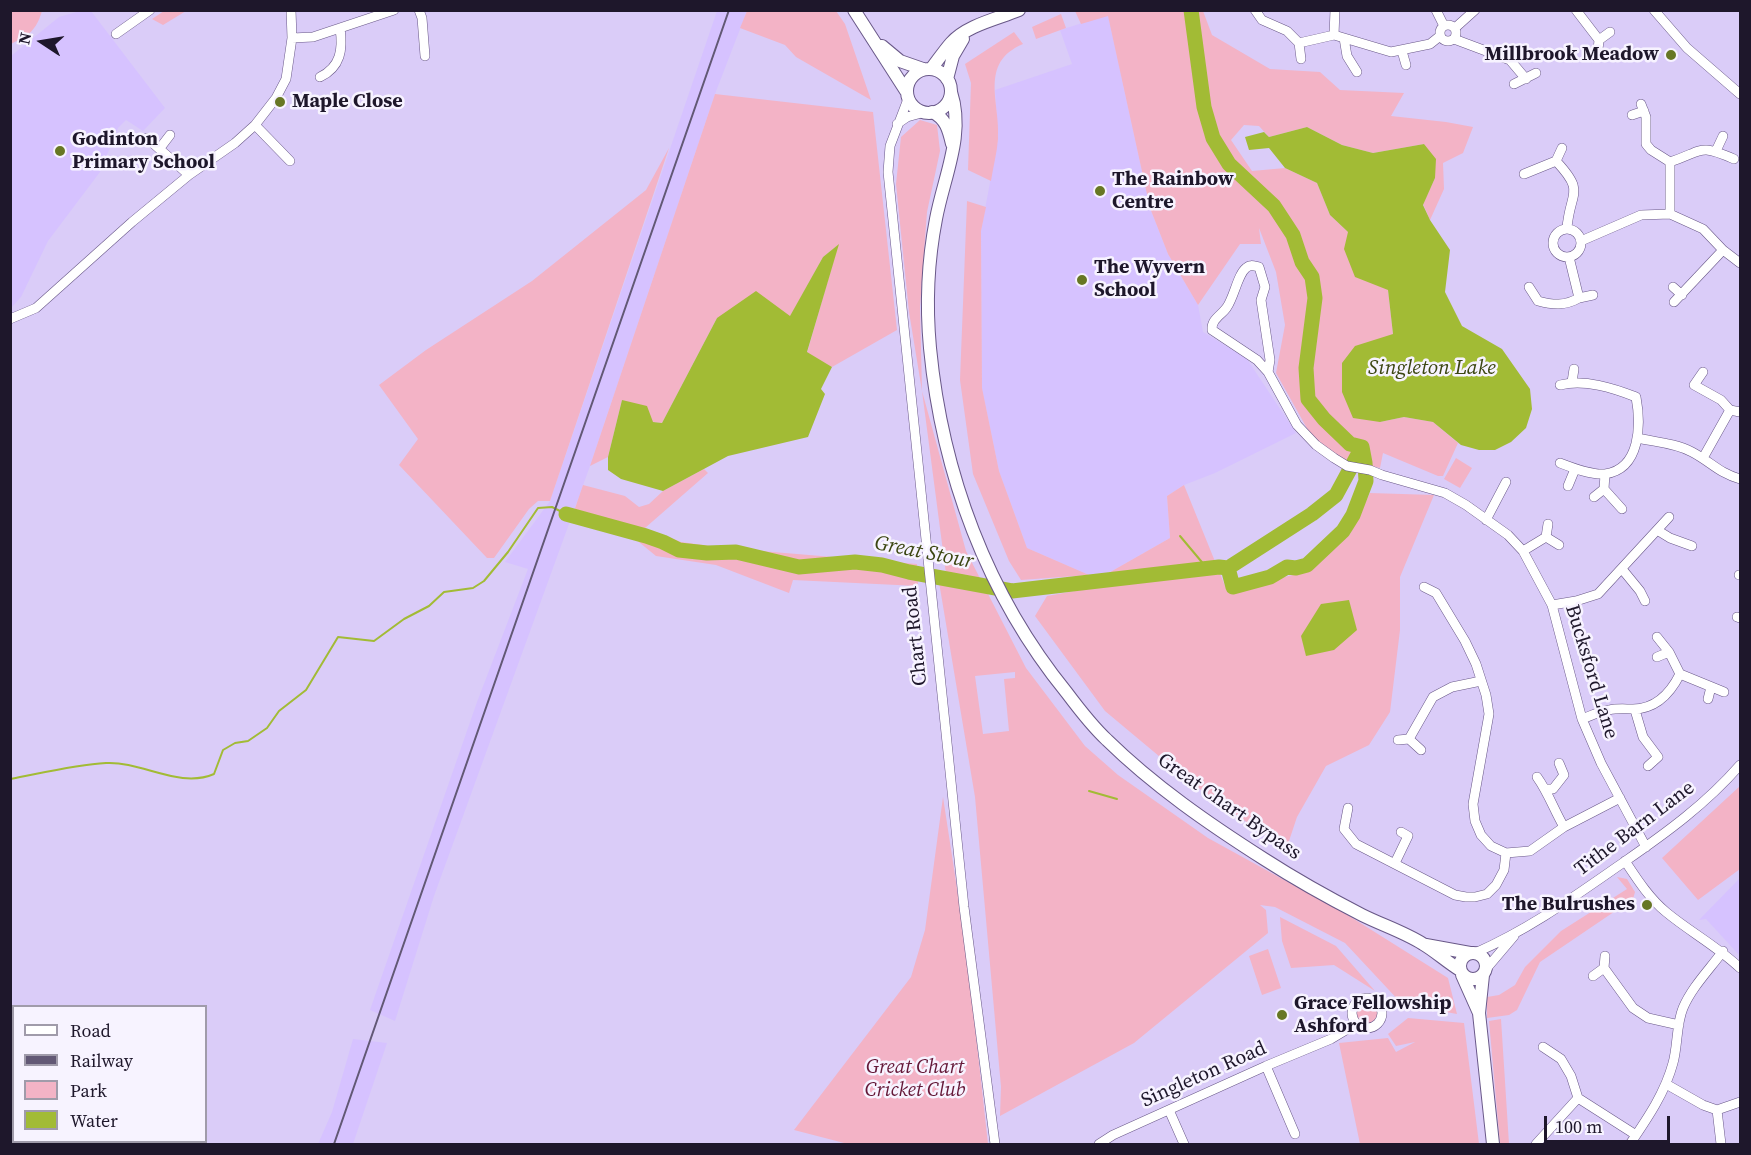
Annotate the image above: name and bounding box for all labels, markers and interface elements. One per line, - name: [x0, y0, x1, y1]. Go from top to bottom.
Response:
- north arrow: [12, 12, 72, 72]
- text: N: [12, 30, 36, 46]
- place label: Millbrook Meadow: [1485, 43, 1659, 67]
- marker: Millbrook Meadow: [1664, 48, 1678, 62]
- place label: Maple Close: [292, 90, 403, 114]
- marker: Maple Close: [273, 95, 287, 109]
- place label: Godinton Primary School: [72, 128, 215, 175]
- marker: Godinton Primary School: [53, 144, 67, 158]
- place label: The Rainbow Centre: [1112, 168, 1234, 215]
- marker: The Rainbow Centre: [1093, 184, 1107, 198]
- place label: The Wyvern School: [1094, 256, 1205, 303]
- marker: The Wyvern School: [1075, 273, 1089, 287]
- water label: Singleton Lake: [1368, 356, 1496, 382]
- water label: Great Stour: [872, 531, 976, 575]
- street label: Chart Road: [899, 585, 933, 687]
- street label: Bucksford Lane: [1559, 602, 1623, 742]
- street label: Great Chart Bypass: [1153, 748, 1305, 866]
- street label: Tithe Barn Lane: [1570, 776, 1700, 882]
- place label: The Bulrushes: [1502, 893, 1635, 917]
- marker: The Bulrushes: [1640, 898, 1654, 912]
- place label: Grace Fellowship Ashford: [1294, 992, 1451, 1039]
- legend: [12, 1005, 207, 1143]
- marker: Grace Fellowship Ashford: [1275, 1008, 1289, 1022]
- text: Road: [70, 1018, 111, 1043]
- street label: Singleton Road: [1138, 1037, 1270, 1113]
- text: Railway: [70, 1048, 133, 1073]
- park label: Great Chart Cricket Club: [865, 1056, 965, 1103]
- text: Park: [70, 1078, 107, 1103]
- scale bar: [1547, 1104, 1673, 1142]
- text: Water: [70, 1108, 118, 1133]
- text: 100 m: [1555, 1114, 1602, 1139]

